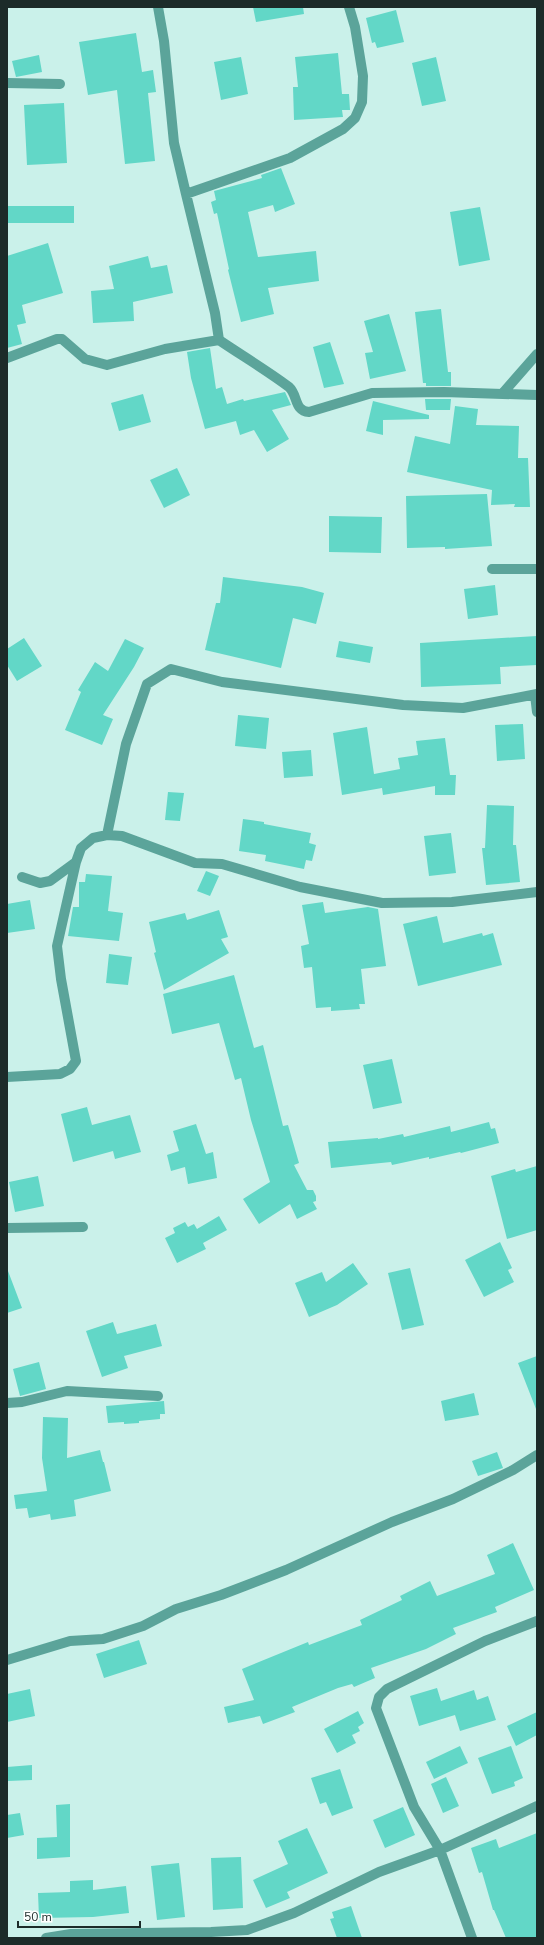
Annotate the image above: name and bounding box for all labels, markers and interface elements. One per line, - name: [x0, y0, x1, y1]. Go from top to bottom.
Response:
- scale bar: [18, 1903, 140, 1929]
- text: 50 m: [24, 1909, 52, 1925]

